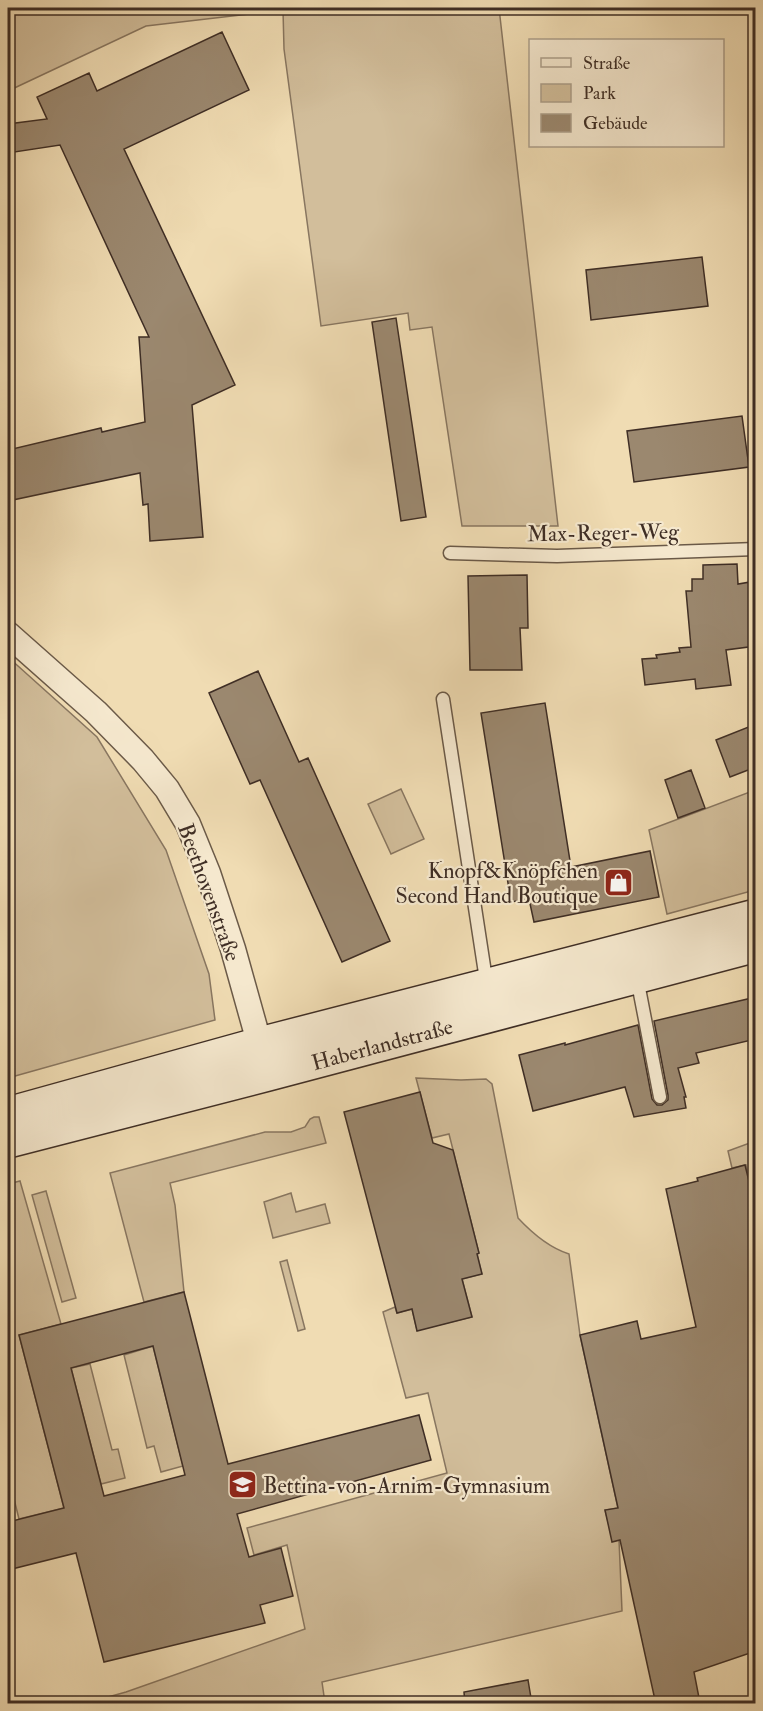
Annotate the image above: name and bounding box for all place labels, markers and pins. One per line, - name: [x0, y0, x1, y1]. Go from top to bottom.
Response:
- place label: Knopf&Knöpfchen Second Hand Boutique: [395, 857, 598, 910]
- shop icon: Knopf&Knöpfchen Second Hand Boutique: [603, 867, 635, 899]
- school or university icon: Bettina-von-Arnim-Gymnasium: [226, 1469, 258, 1501]
- place label: Bettina-von-Arnim-Gymnasium: [263, 1472, 550, 1500]

